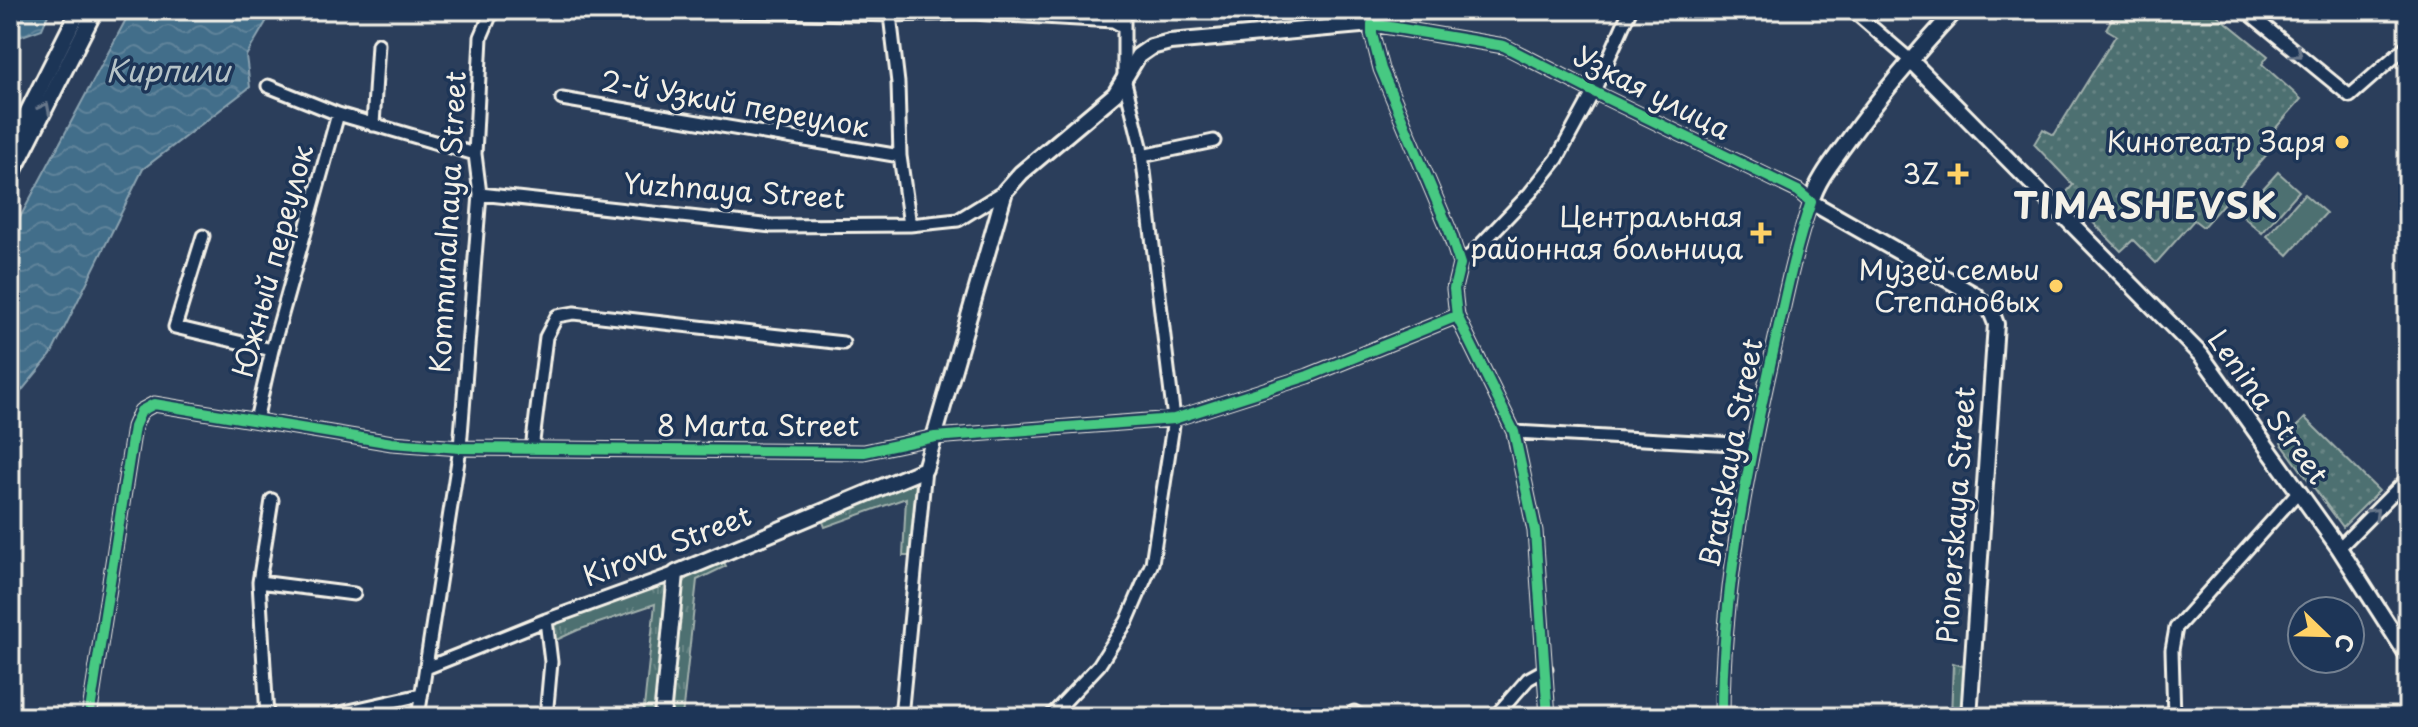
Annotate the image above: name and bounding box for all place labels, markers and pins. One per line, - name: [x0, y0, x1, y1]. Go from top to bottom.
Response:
- place label: Кинотеатр Заря: [2106, 119, 2326, 162]
- marker: Кинотеатр Заря: [2333, 133, 2351, 151]
- place label: 3Z: [1903, 151, 1940, 194]
- marker: 3Z: [1947, 163, 1969, 185]
- place label: Центральная районная больница: [1470, 194, 1743, 269]
- marker: Центральная районная больница: [1750, 222, 1772, 244]
- place label: Музей семьи Степановых: [1859, 247, 2040, 322]
- marker: Музей семьи Степановых: [2047, 277, 2065, 295]

